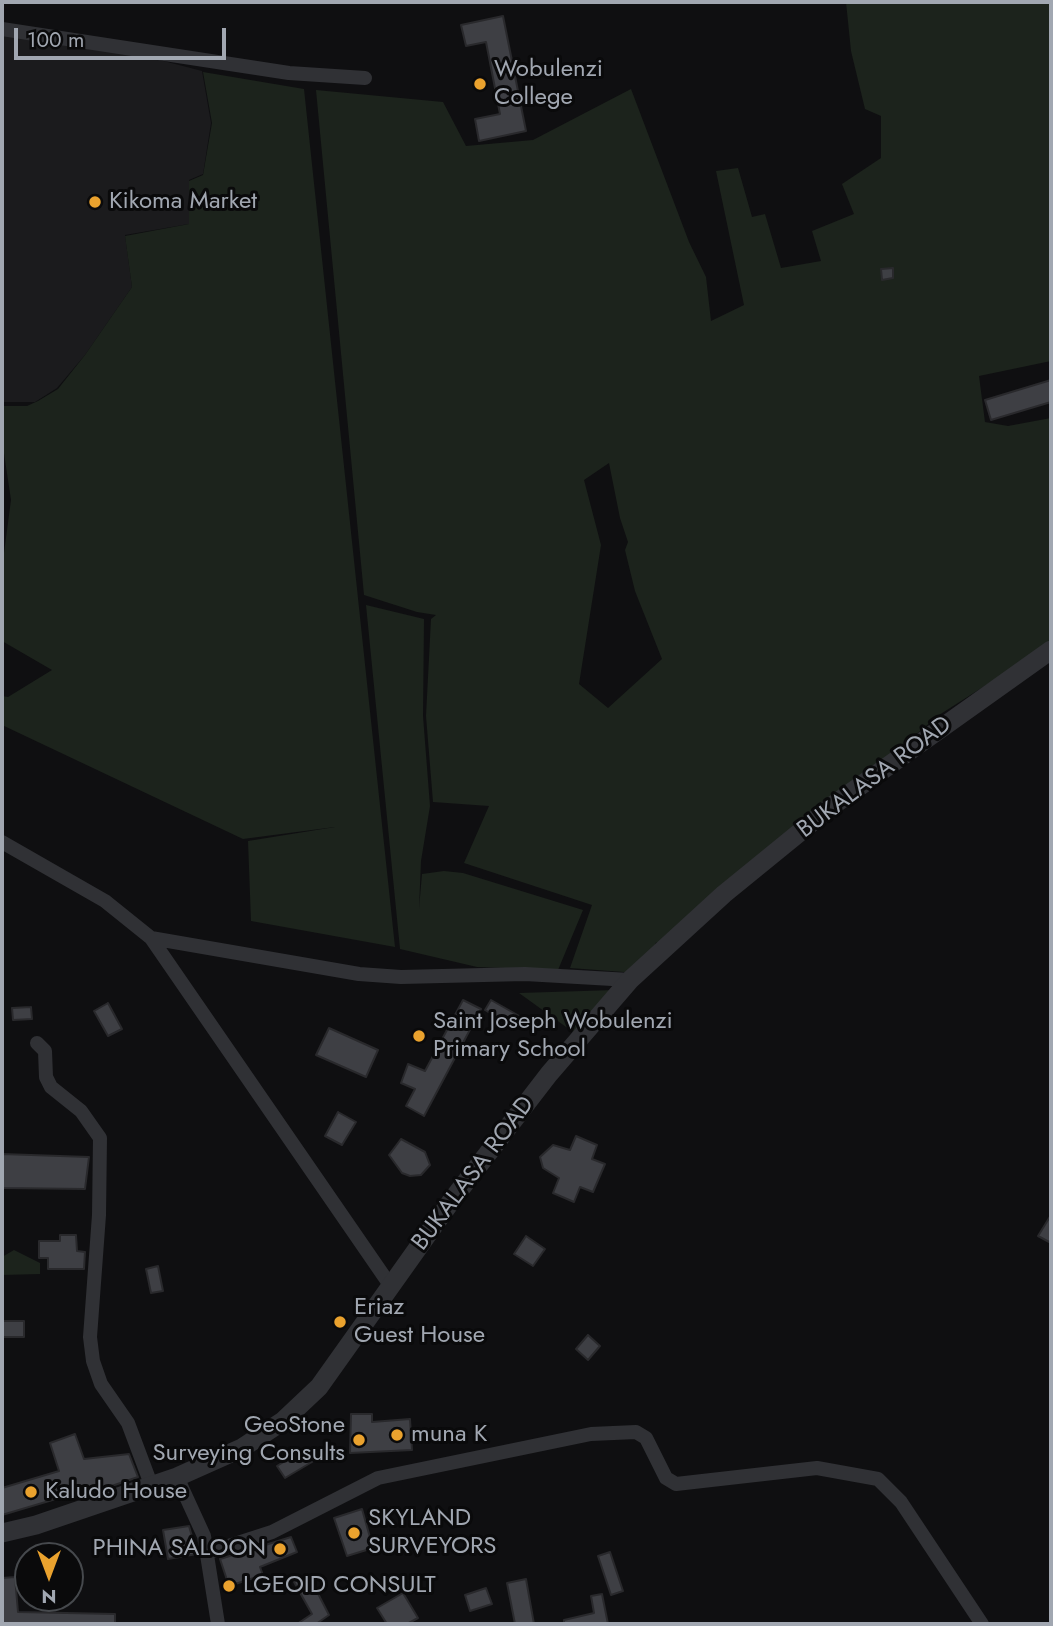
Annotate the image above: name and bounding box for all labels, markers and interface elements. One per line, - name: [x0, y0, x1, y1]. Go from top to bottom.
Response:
- scale bar: [18, 14, 229, 58]
- text: 100 m: [27, 25, 84, 55]
- place label: Wobulenzi College: [494, 56, 603, 112]
- marker: Wobulenzi College: [472, 76, 488, 92]
- place label: Kikoma Market: [109, 188, 257, 216]
- marker: Kikoma Market: [87, 194, 103, 210]
- street label: BUKALASA ROAD: [792, 711, 958, 845]
- place label: Saint Joseph Wobulenzi Primary School: [433, 1008, 673, 1064]
- marker: Saint Joseph Wobulenzi Primary School: [411, 1028, 427, 1044]
- street label: BUKALASA ROAD: [407, 1091, 541, 1257]
- place label: Eriaz Guest House: [354, 1294, 485, 1350]
- marker: Eriaz Guest House: [332, 1314, 348, 1330]
- place label: GeoStone Surveying Consults: [152, 1412, 345, 1468]
- place label: muna K: [411, 1421, 487, 1449]
- marker: muna K: [389, 1427, 405, 1443]
- marker: GeoStone Surveying Consults: [351, 1432, 367, 1448]
- place label: Kaludo House: [45, 1478, 187, 1506]
- marker: Kaludo House: [23, 1484, 39, 1500]
- place label: SKYLAND SURVEYORS: [368, 1505, 496, 1561]
- marker: SKYLAND SURVEYORS: [346, 1525, 362, 1541]
- place label: PHINA SALOON: [93, 1535, 266, 1563]
- marker: PHINA SALOON: [272, 1541, 288, 1557]
- north arrow: [14, 1542, 84, 1612]
- place label: LGEOID CONSULT: [243, 1572, 436, 1600]
- marker: LGEOID CONSULT: [221, 1578, 237, 1594]
- text: N: [41, 1583, 57, 1610]

